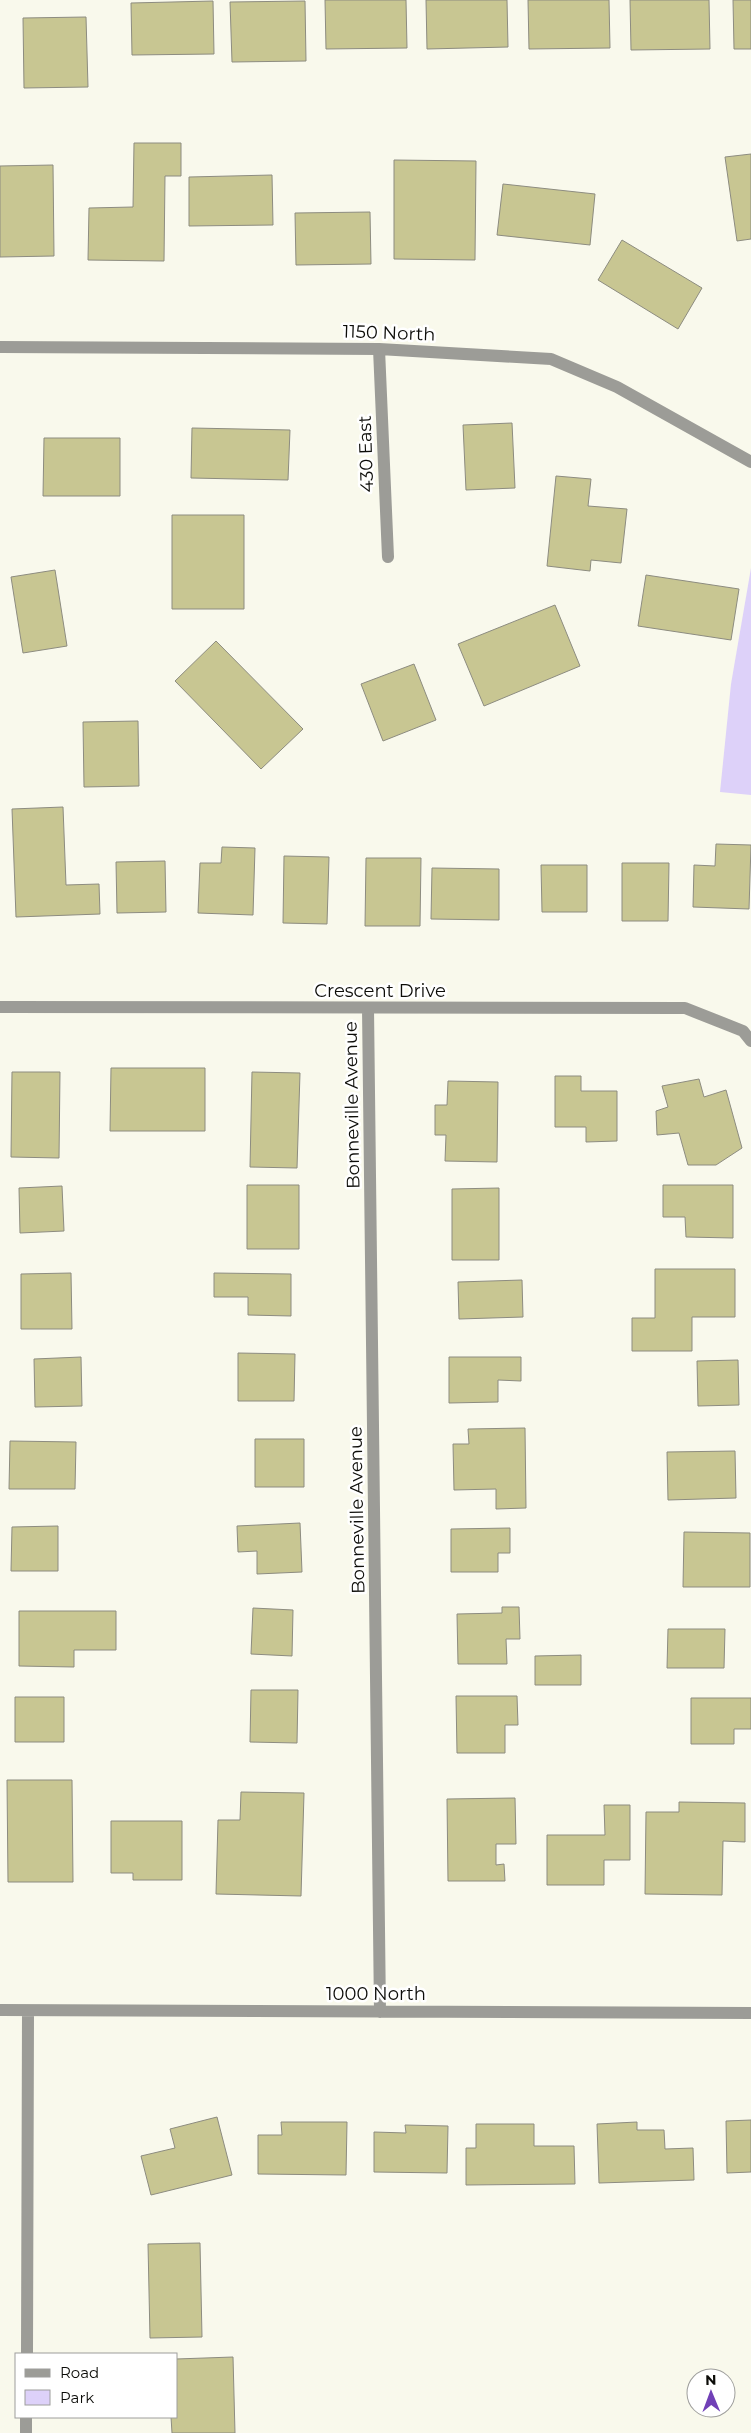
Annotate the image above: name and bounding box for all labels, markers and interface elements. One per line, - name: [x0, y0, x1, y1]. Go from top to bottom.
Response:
- street label: 1150 North: [342, 320, 436, 346]
- street label: 430 East: [354, 415, 378, 493]
- street label: Crescent Drive: [314, 980, 446, 1002]
- street label: Bonneville Avenue: [340, 1021, 364, 1189]
- street label: Bonneville Avenue: [345, 1426, 369, 1594]
- street label: 1000 North: [326, 1983, 426, 2005]
- legend: [15, 2353, 178, 2418]
- text: Road: [60, 2363, 99, 2382]
- north arrow: [686, 2368, 736, 2418]
- text: N: [705, 2371, 717, 2389]
- text: Park: [60, 2388, 94, 2407]

